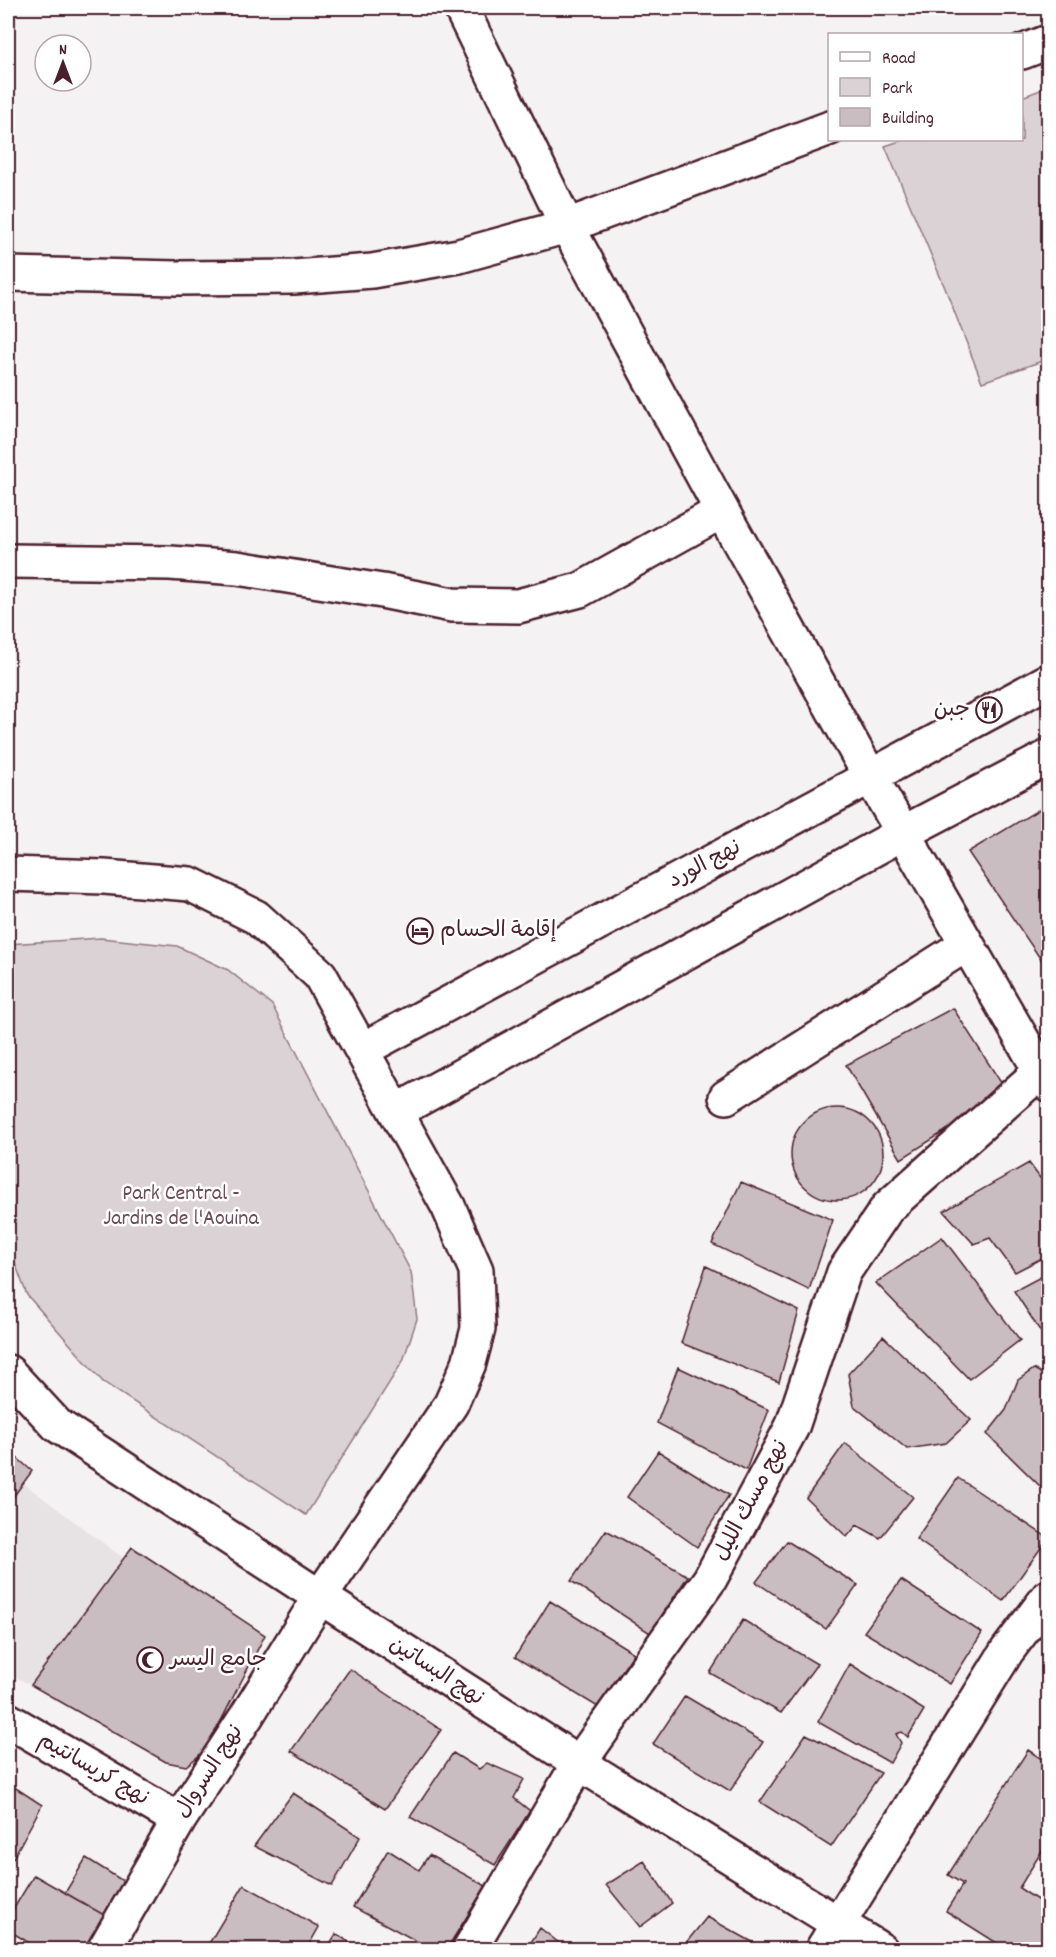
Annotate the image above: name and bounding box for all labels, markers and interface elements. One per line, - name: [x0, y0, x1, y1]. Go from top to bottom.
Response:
- north arrow: [33, 33, 93, 93]
- legend: [828, 33, 1023, 141]
- text: N: [59, 39, 67, 62]
- text: Road: [882, 47, 916, 72]
- text: Park: [882, 77, 913, 102]
- text: Building: [882, 107, 934, 132]
- place label: جبن: [934, 695, 970, 726]
- restaurant icon: جبن: [974, 695, 1004, 725]
- street label: نهج الورد: [663, 833, 747, 897]
- hotel icon: إقامة الحسام: [405, 916, 435, 946]
- place label: إقامة الحسام: [440, 916, 556, 947]
- park label: Park Central - Jardins de l'Aouina: [103, 1179, 260, 1235]
- street label: نهج مسك الليل: [707, 1435, 797, 1567]
- street label: نهج البساتين: [382, 1630, 490, 1714]
- mosque icon: جامع اليسر: [135, 1645, 165, 1675]
- place label: جامع اليسر: [168, 1645, 267, 1676]
- street label: نهج السروال: [168, 1719, 252, 1825]
- street label: نهج كريسانتيم: [32, 1726, 154, 1814]

